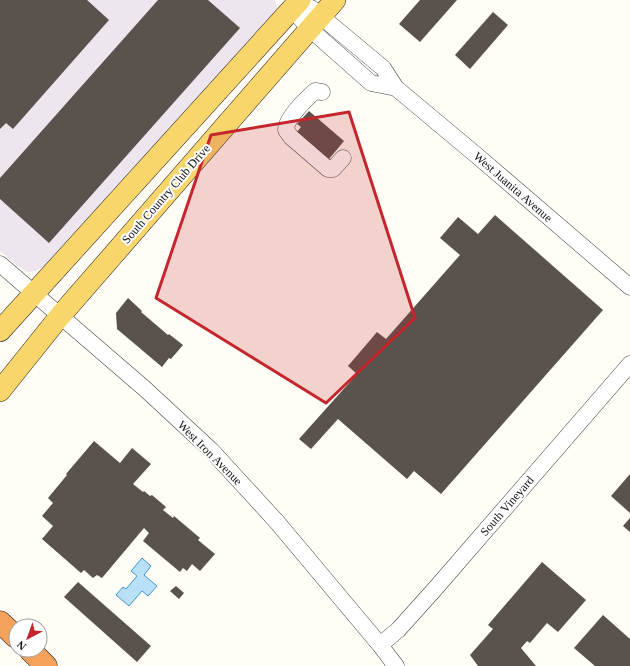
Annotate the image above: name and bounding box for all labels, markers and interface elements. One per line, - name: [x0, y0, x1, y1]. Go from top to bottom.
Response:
- street label: South Country Club Drive: [119, 141, 213, 247]
- street label: West Juanita Avenue: [471, 149, 555, 225]
- street label: West Iron Avenue: [175, 418, 245, 488]
- street label: South Vineyard: [477, 473, 537, 539]
- north arrow: [8, 618, 48, 658]
- text: N: [14, 638, 28, 653]

